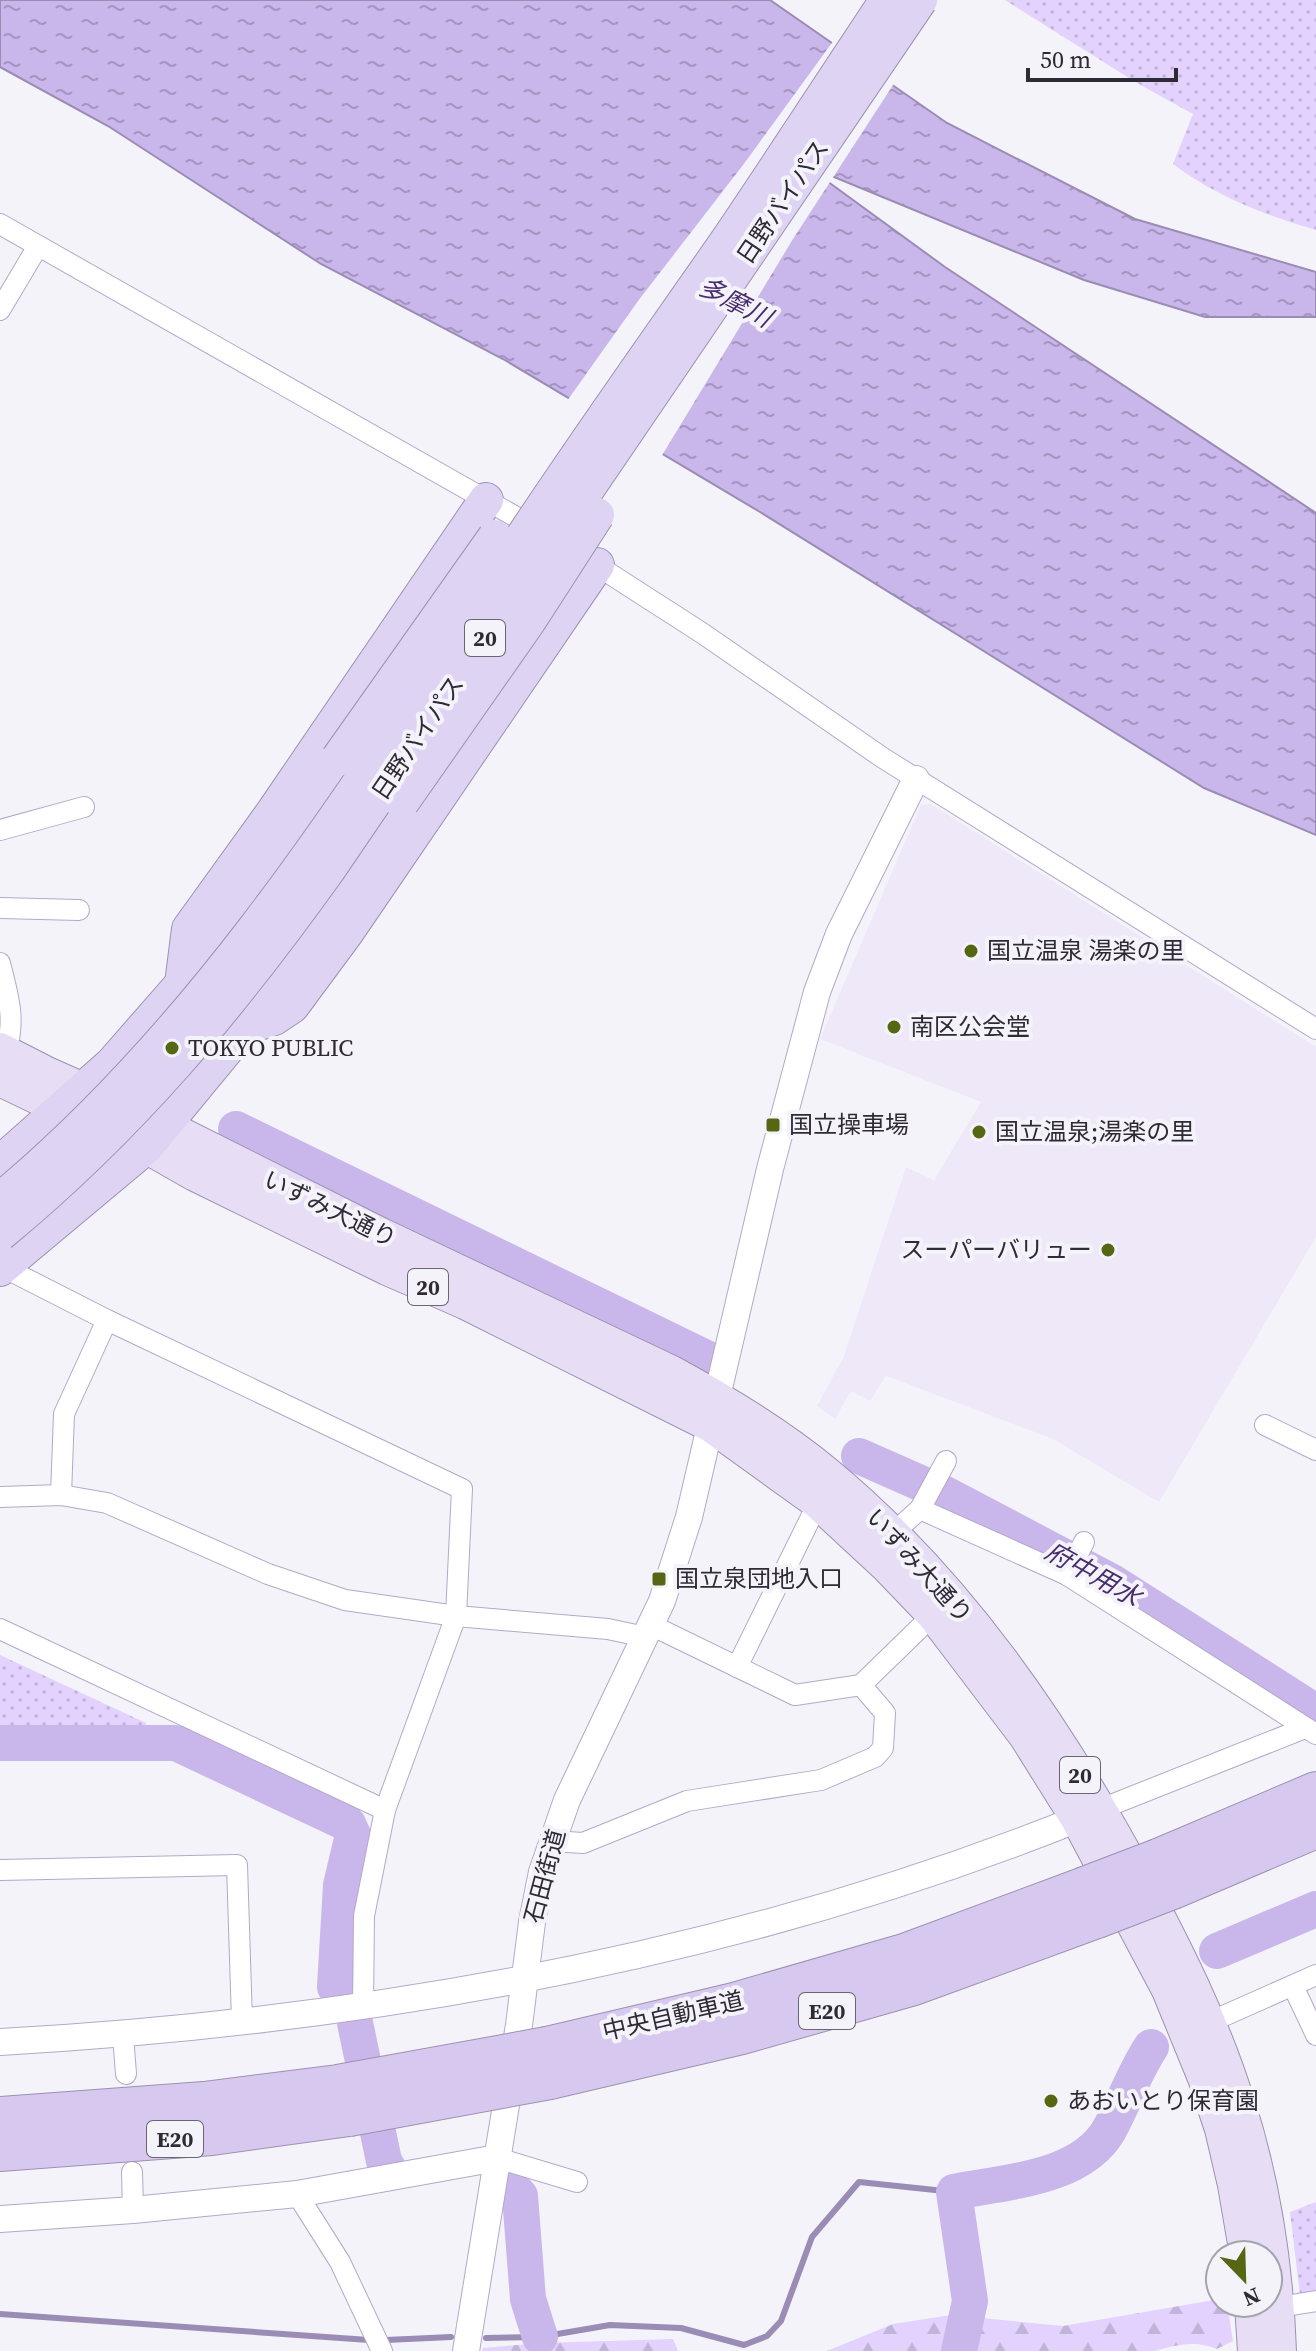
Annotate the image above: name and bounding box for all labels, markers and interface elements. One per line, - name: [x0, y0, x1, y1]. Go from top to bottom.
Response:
- scale bar: [1028, 32, 1176, 82]
- text: 50 m: [1040, 43, 1091, 76]
- street label: 日野バイパス: [729, 133, 836, 270]
- water label: 多摩川: [692, 268, 781, 337]
- road number: 20: [465, 620, 505, 656]
- street label: 日野バイパス: [364, 669, 471, 806]
- place label: 国立温泉 湯楽の里: [987, 934, 1185, 967]
- marker: 国立温泉 湯楽の里: [962, 942, 980, 960]
- place label: 南区公会堂: [910, 1010, 1030, 1043]
- marker: 南区公会堂: [885, 1018, 903, 1036]
- place label: TOKYO PUBLIC: [188, 1031, 353, 1064]
- marker: TOKYO PUBLIC: [163, 1039, 181, 1057]
- place label: 国立操車場: [789, 1108, 909, 1141]
- place label: 国立温泉;湯楽の里: [995, 1115, 1194, 1148]
- marker: 国立操車場: [764, 1116, 782, 1134]
- marker: 国立温泉;湯楽の里: [970, 1123, 988, 1141]
- street label: いずみ大通り: [258, 1162, 402, 1255]
- place label: スーパーバリュー: [900, 1233, 1092, 1266]
- marker: スーパーバリュー: [1099, 1241, 1117, 1259]
- road number: 20: [408, 1269, 448, 1305]
- street label: いずみ大通り: [859, 1501, 980, 1630]
- water label: 府中用水: [1039, 1533, 1150, 1616]
- place label: 国立泉団地入口: [675, 1562, 843, 1595]
- marker: 国立泉団地入口: [650, 1570, 668, 1588]
- road number: 20: [1060, 1757, 1100, 1793]
- street label: 石田街道: [516, 1825, 573, 1927]
- street label: 中央自動車道: [599, 1983, 747, 2048]
- road number: E20: [799, 1993, 855, 2029]
- place label: あおいとり保育園: [1067, 2084, 1259, 2117]
- marker: あおいとり保育園: [1042, 2092, 1060, 2110]
- road number: E20: [147, 2121, 203, 2157]
- north arrow: [1204, 2239, 1284, 2319]
- text: N: [1239, 2280, 1265, 2314]

